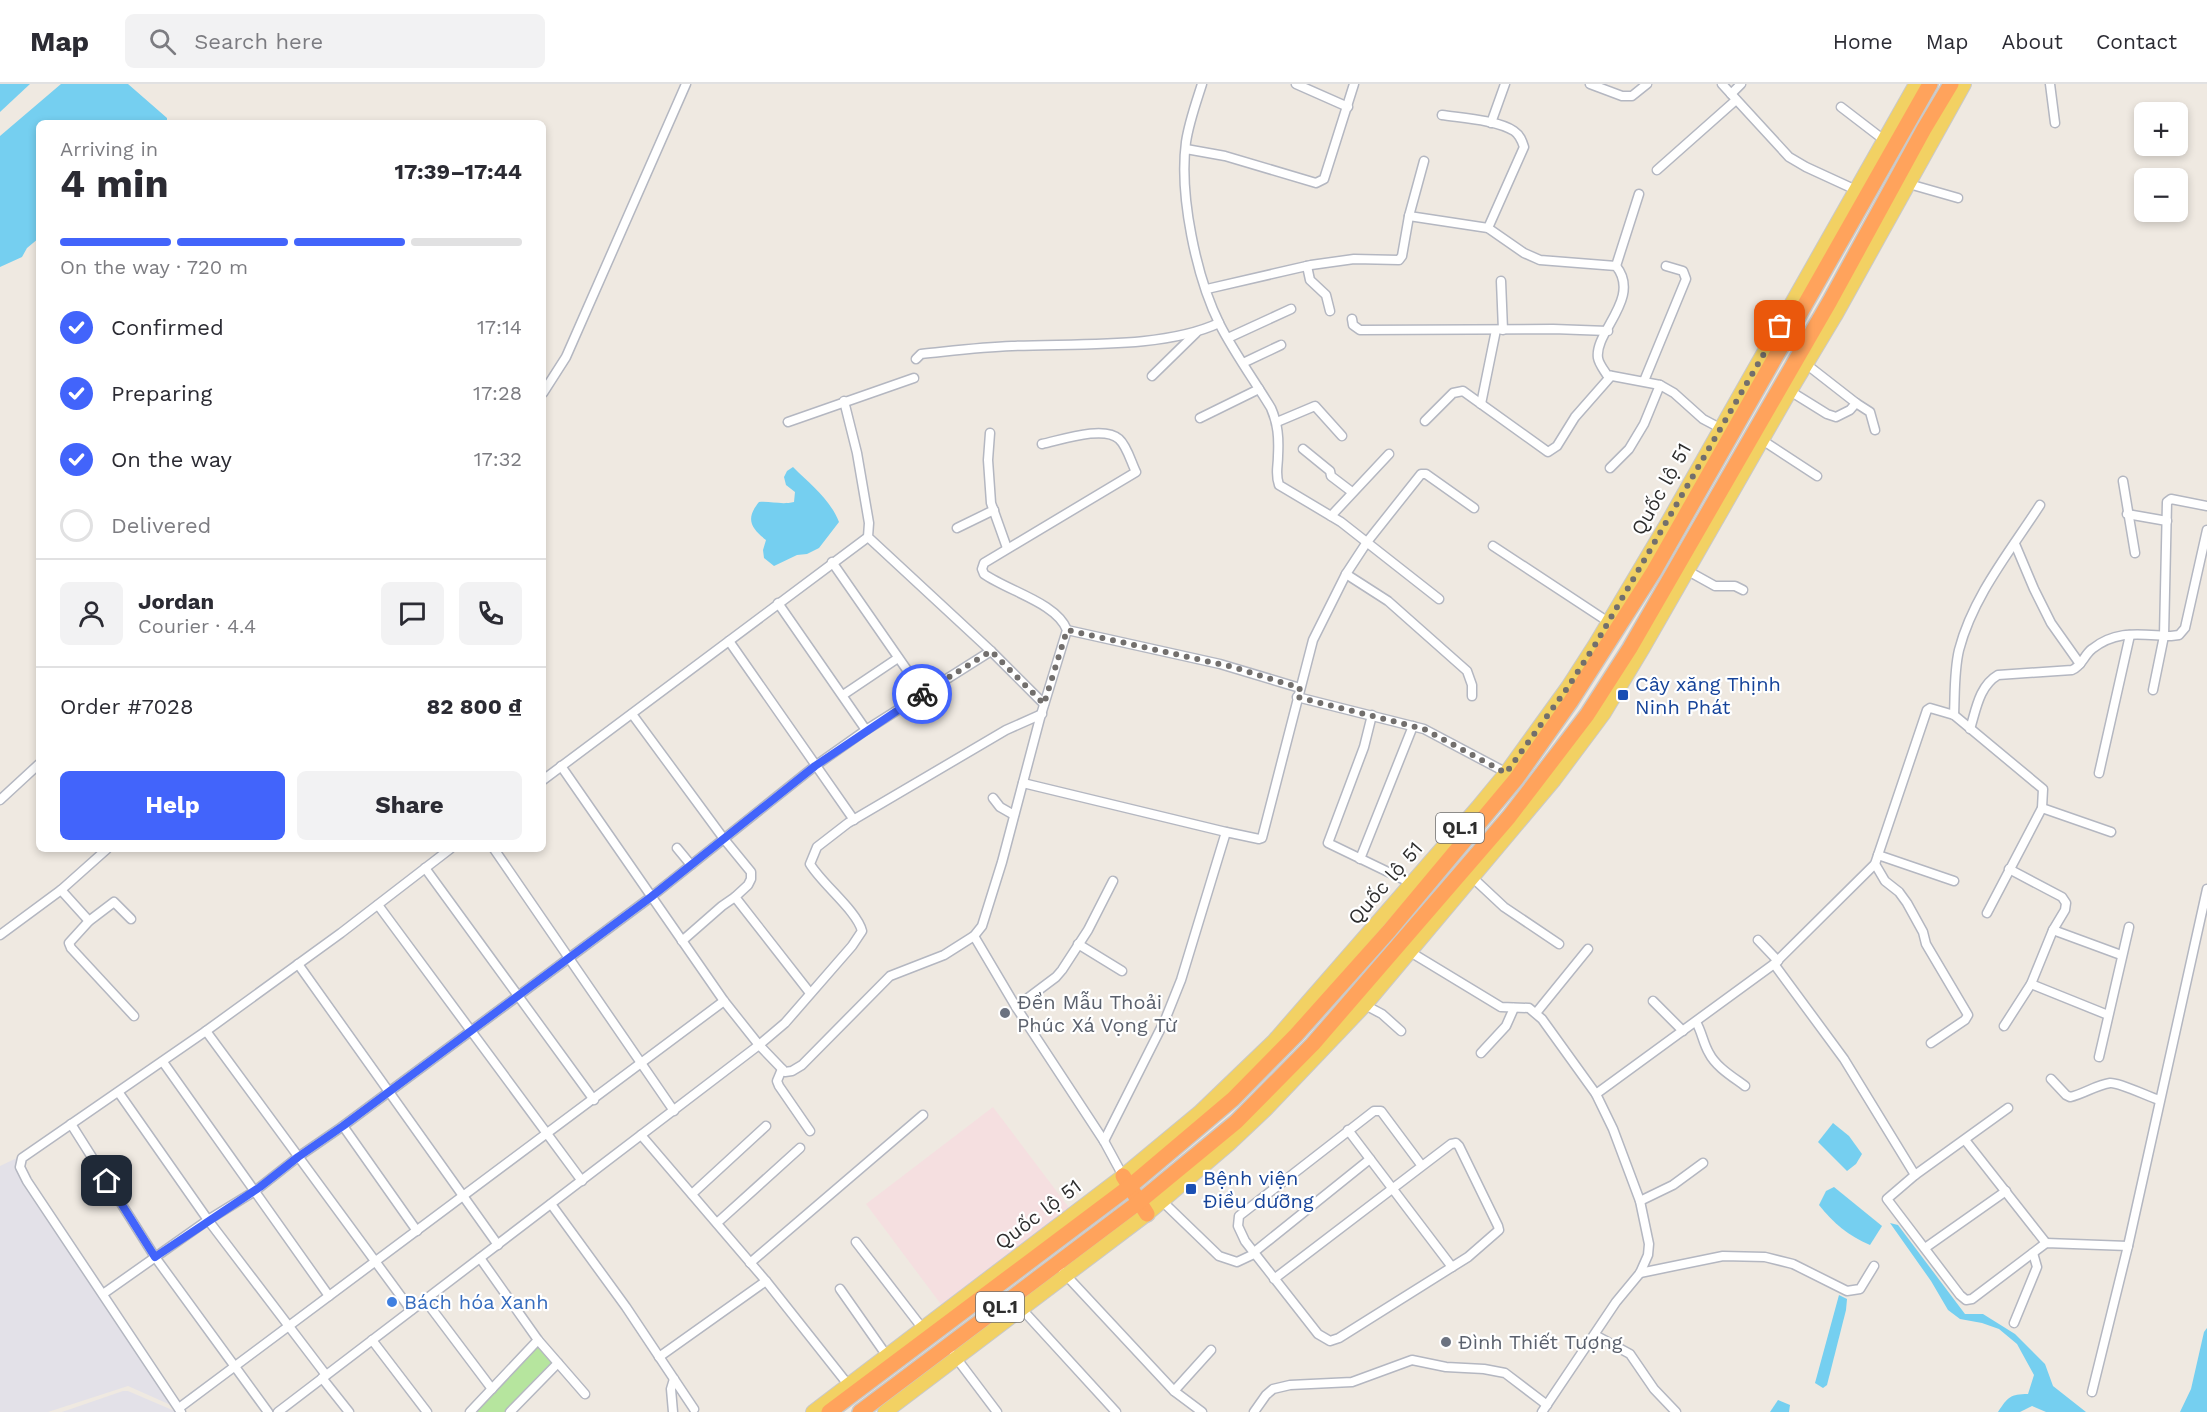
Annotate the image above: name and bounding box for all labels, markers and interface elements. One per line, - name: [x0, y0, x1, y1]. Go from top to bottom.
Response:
- search box: [125, 14, 545, 68]
- text: Map: [30, 25, 89, 58]
- icon: search: [146, 25, 179, 58]
- text: Search here: [194, 29, 323, 54]
- text: Home: [1833, 29, 1893, 54]
- text: Map: [1926, 29, 1969, 54]
- text: About: [2002, 29, 2063, 54]
- text: Contact: [2096, 29, 2177, 54]
- map controls: [2134, 102, 2188, 222]
- button: +: [2134, 102, 2188, 156]
- text: Arriving in: [60, 137, 158, 161]
- text: 17:39–17:44: [394, 159, 522, 184]
- text: 4 min: [60, 161, 169, 206]
- button: −: [2134, 168, 2188, 222]
- text: On the way · 720 m: [60, 255, 248, 279]
- pin: [1754, 300, 1805, 351]
- icon: bag: [1763, 309, 1796, 342]
- icon: check: [60, 311, 93, 344]
- text: Confirmed: [111, 315, 224, 340]
- text: 17:14: [477, 315, 522, 339]
- icon: check: [60, 377, 93, 410]
- text: Preparing: [111, 381, 212, 406]
- text: 17:28: [473, 381, 522, 405]
- street label: Quốc lộ 51: [1626, 439, 1696, 539]
- icon: check: [60, 443, 93, 476]
- text: On the way: [111, 447, 232, 472]
- text: 17:32: [474, 447, 522, 471]
- text: Delivered: [111, 513, 211, 538]
- button: person: [60, 582, 123, 645]
- button: chat: [381, 582, 444, 645]
- button: phone: [459, 582, 522, 645]
- text: Jordan: [138, 589, 214, 614]
- text: Courier · 4.4: [138, 614, 256, 638]
- courier: [892, 664, 952, 724]
- place label: Cây xăng Thịnh Ninh Phát: [1635, 672, 1781, 719]
- icon: bike: [906, 678, 939, 711]
- marker: Cây xăng Thịnh Ninh Phát: [1616, 688, 1630, 702]
- text: Order #7028: [60, 694, 193, 719]
- text: 82 800 ₫: [426, 694, 522, 719]
- button: Help: [60, 771, 285, 840]
- button: Share: [297, 771, 522, 840]
- road number: QL.1: [1436, 813, 1484, 843]
- street label: Quốc lộ 51: [1343, 837, 1427, 929]
- place label: Đền Mẫu Thoải Phúc Xá Vọng Từ: [1017, 990, 1178, 1037]
- marker: Đền Mẫu Thoải Phúc Xá Vọng Từ: [998, 1006, 1012, 1020]
- pin: [81, 1155, 132, 1206]
- icon: home: [90, 1164, 123, 1197]
- place label: Bệnh viện Điều dưỡng: [1203, 1166, 1314, 1213]
- street label: Quốc lộ 51: [990, 1174, 1086, 1254]
- marker: Bệnh viện Điều dưỡng: [1184, 1182, 1198, 1196]
- place label: Bách hóa Xanh: [404, 1290, 549, 1314]
- road number: QL.1: [976, 1292, 1024, 1322]
- marker: Bách hóa Xanh: [385, 1295, 399, 1309]
- place label: Đình Thiết Tượng: [1458, 1330, 1623, 1354]
- marker: Đình Thiết Tượng: [1439, 1335, 1453, 1349]

